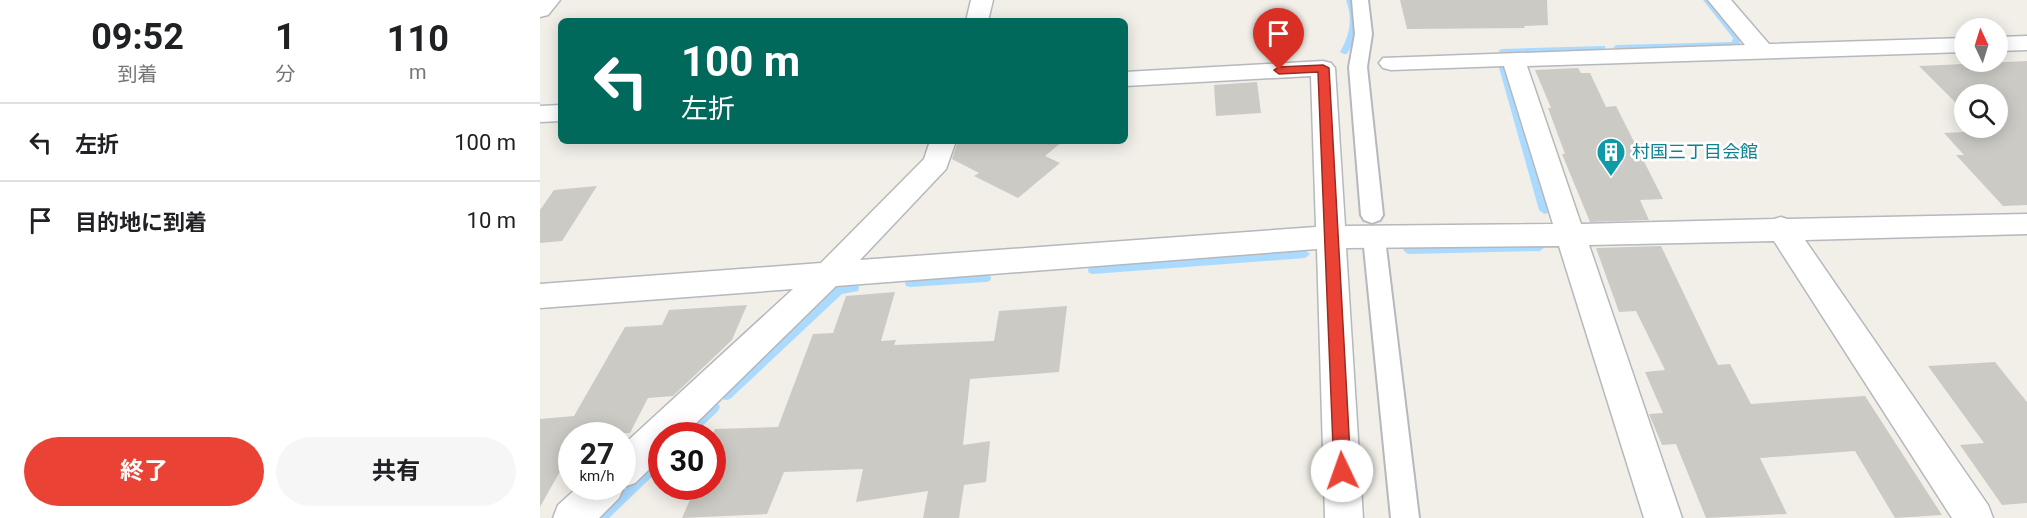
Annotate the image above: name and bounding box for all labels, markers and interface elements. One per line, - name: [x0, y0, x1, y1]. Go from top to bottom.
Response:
- pin: [1253, 8, 1304, 70]
- text: 09:52: [91, 16, 184, 58]
- text: 1: [275, 16, 296, 58]
- icon: arrive: [1262, 17, 1295, 50]
- text: 110: [387, 18, 449, 60]
- north arrow: [1954, 18, 2008, 72]
- map controls: [1954, 18, 2008, 138]
- text: 100 m: [681, 37, 800, 86]
- icon: left: [582, 42, 660, 120]
- text: m: [409, 60, 427, 84]
- text: 到着: [118, 62, 158, 86]
- text: 分: [275, 62, 295, 86]
- button: search: [1954, 84, 2008, 138]
- text: 左折: [681, 93, 735, 125]
- icon: left: [24, 126, 57, 159]
- text: 100 m: [454, 130, 516, 155]
- text: 左折: [75, 132, 119, 157]
- building icon: 村国三丁目会館: [1595, 136, 1627, 178]
- place label: 村国三丁目会館: [1632, 141, 1758, 162]
- icon: arrive: [24, 204, 57, 237]
- text: 10 m: [467, 208, 516, 233]
- text: 目的地に到着: [75, 210, 207, 235]
- speed limit sign: 30: [648, 422, 726, 500]
- text: 27: [580, 436, 614, 471]
- button: 終了: [24, 437, 264, 506]
- button: 共有: [276, 437, 516, 506]
- position arrow: [1310, 439, 1374, 503]
- text: km/h: [579, 467, 615, 485]

